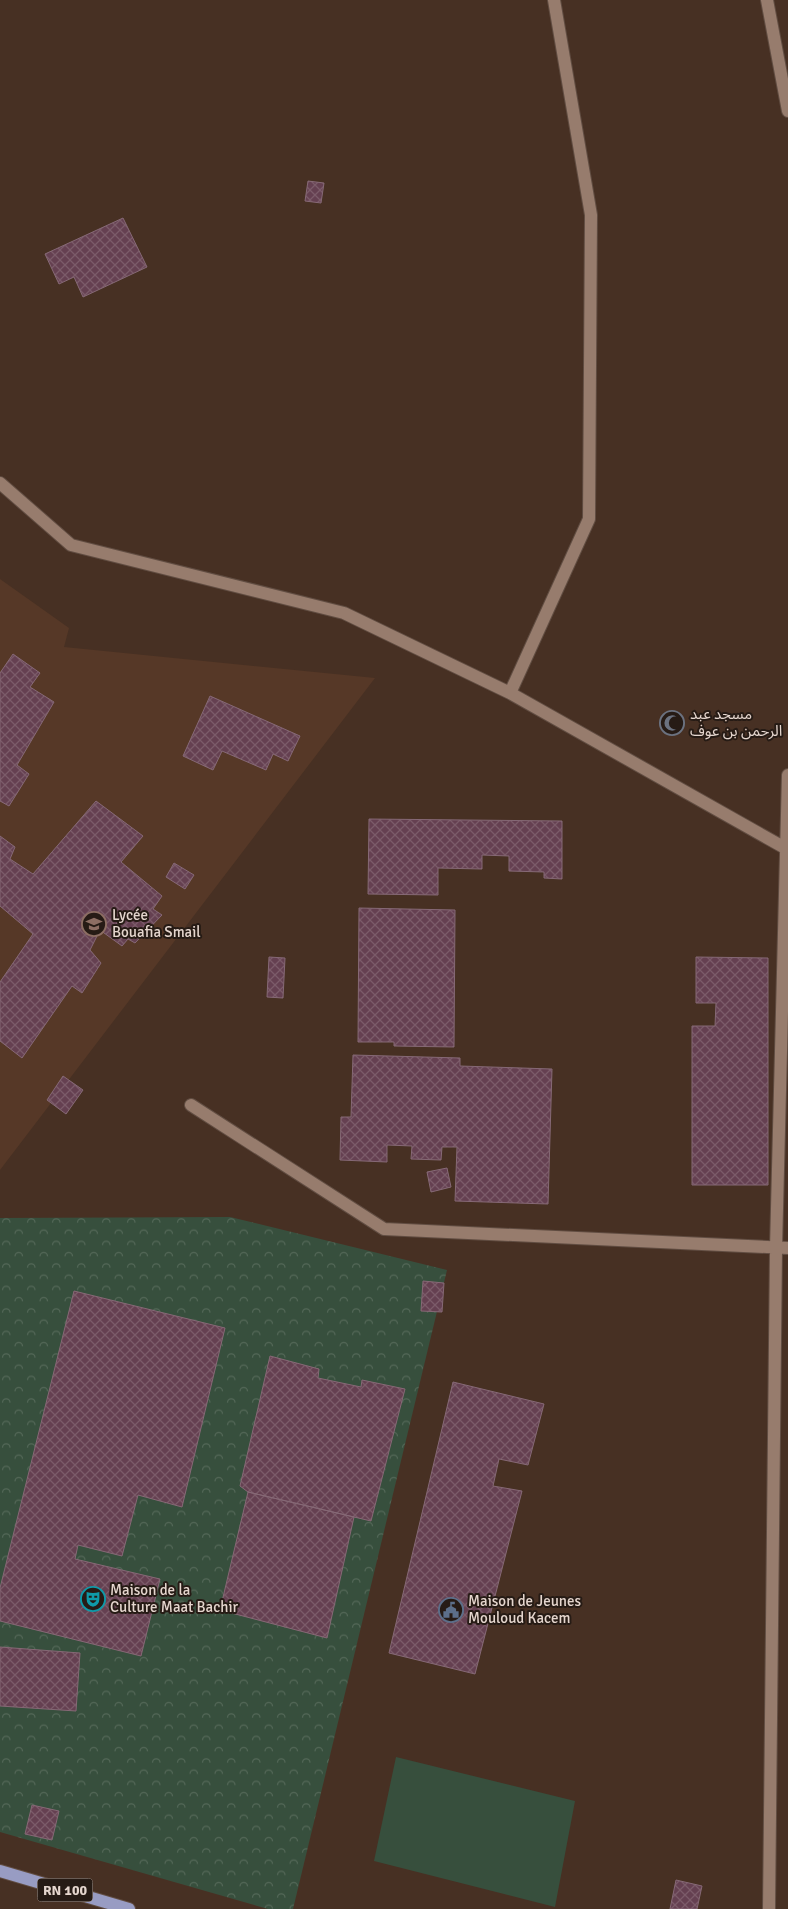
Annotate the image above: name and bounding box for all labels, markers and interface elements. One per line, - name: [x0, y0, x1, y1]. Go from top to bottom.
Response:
- place label: مسجد عبد الرحمن بن عوف: [690, 705, 782, 740]
- mosque icon: مسجد عبد الرحمن بن عوف: [659, 710, 685, 736]
- place label: Lycée Bouafia Smail: [112, 906, 201, 941]
- school or university icon: Lycée Bouafia Smail: [81, 911, 107, 937]
- place label: Maison de la Culture Maat Bachir: [110, 1581, 238, 1616]
- theatre icon: Maison de la Culture Maat Bachir: [80, 1586, 106, 1612]
- place label: Maison de Jeunes Mouloud Kacem: [468, 1592, 582, 1627]
- public building icon: Maison de Jeunes Mouloud Kacem: [438, 1597, 464, 1623]
- road number: RN 100: [38, 1878, 92, 1902]

